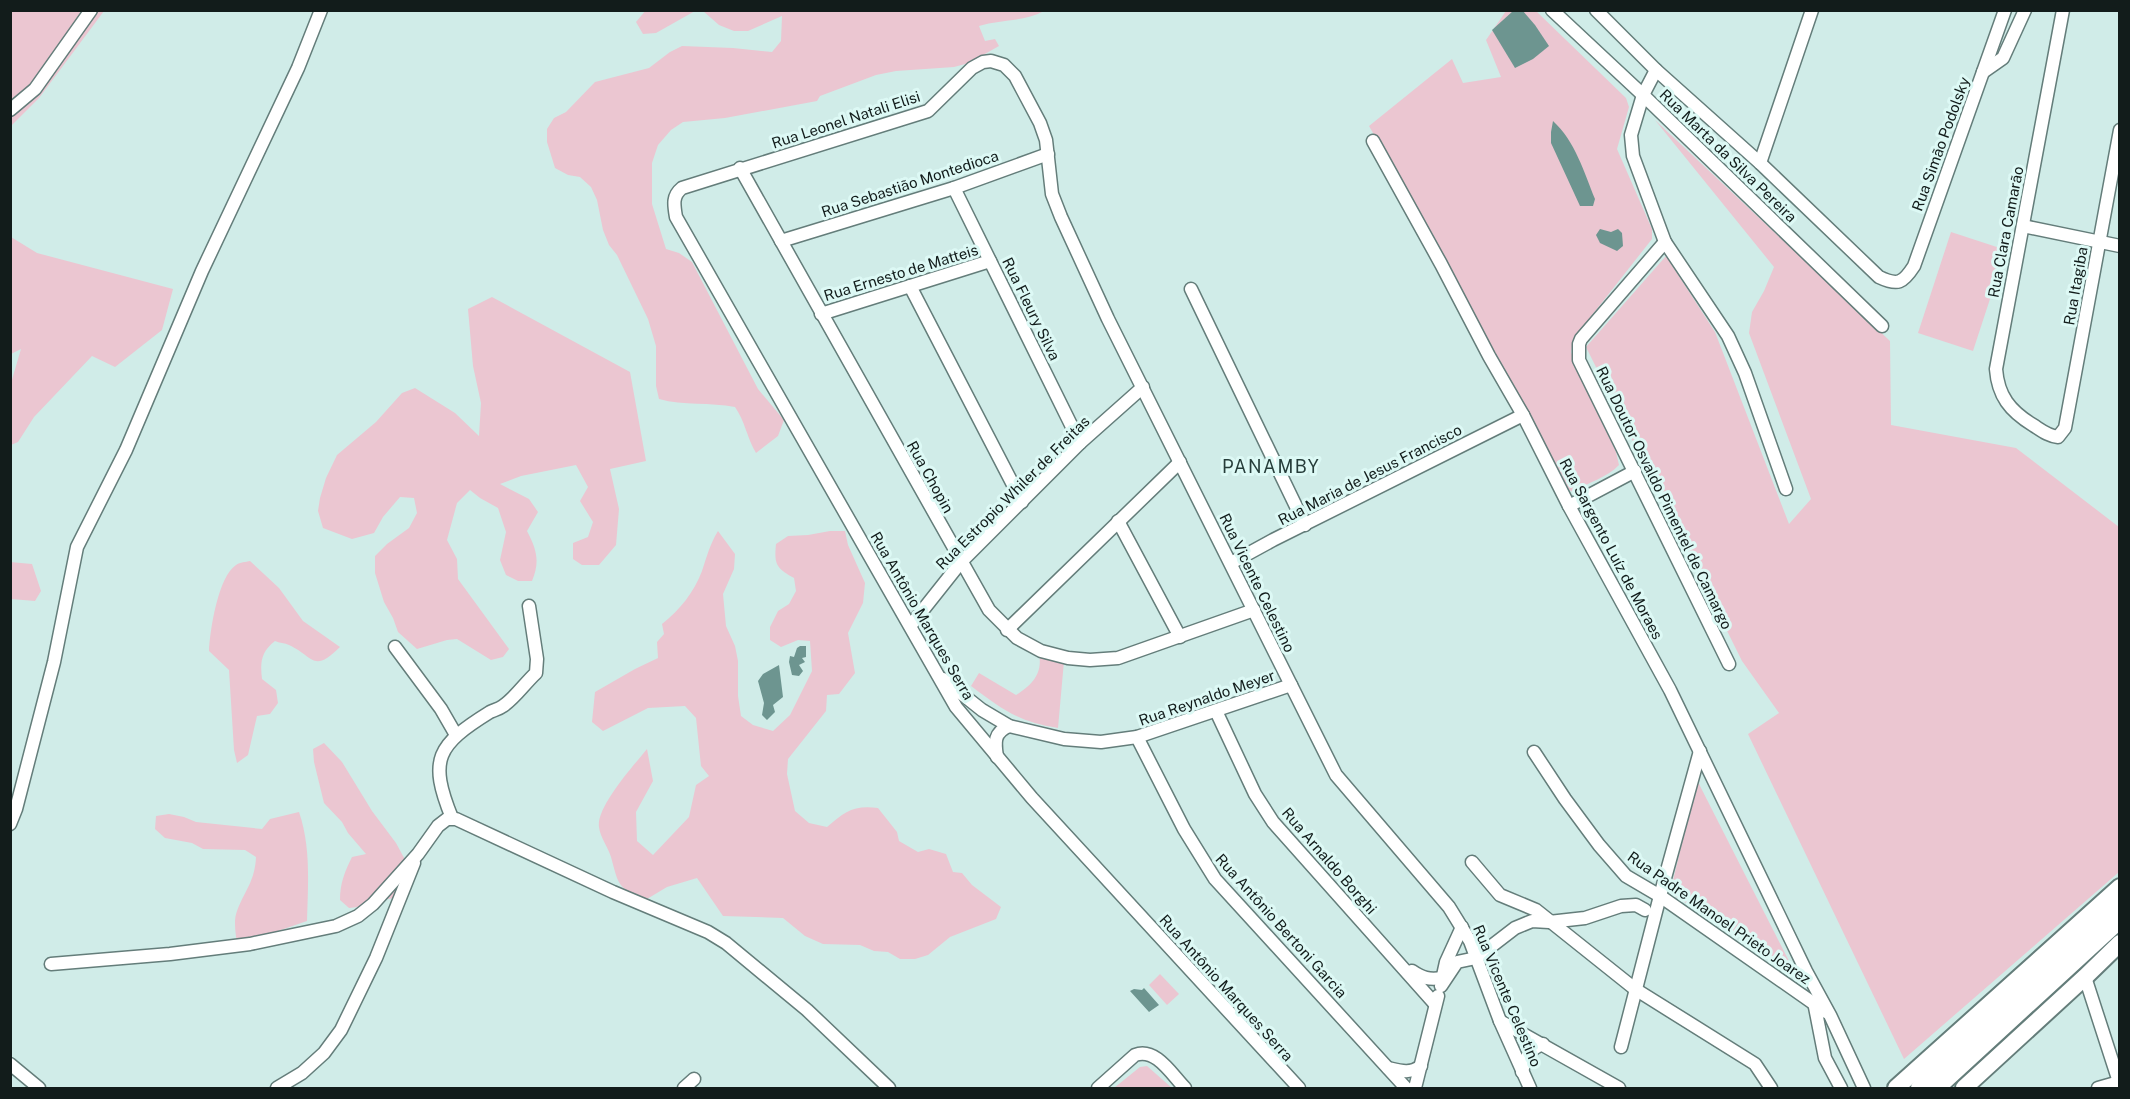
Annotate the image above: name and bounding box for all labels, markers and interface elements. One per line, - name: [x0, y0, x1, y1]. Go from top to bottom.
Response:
- street label: Rua Simão Podolsky: [1908, 74, 1973, 213]
- street label: Rua Marta da Silva Pereira: [1656, 86, 1800, 226]
- street label: Rua Leonel Natali Elisi: [769, 87, 922, 152]
- street label: Rua Sebastião Montedioca: [819, 147, 1001, 220]
- street label: Rua Clara Camarão: [1984, 165, 2027, 299]
- street label: Rua Ernesto de Matteis: [822, 241, 980, 304]
- street label: Rua Itagiba: [2060, 245, 2091, 326]
- street label: Rua Fleury Silva: [999, 254, 1064, 363]
- street label: Rua Doutor Osvaldo Pimentel de Camargo: [1593, 364, 1736, 632]
- street label: Rua Estropio Whiler de Freitas: [932, 412, 1093, 573]
- street label: Rua Maria de Jesus Francisco: [1275, 421, 1464, 528]
- street label: Rua Chopin: [904, 438, 957, 516]
- street label: Rua Sargento Luíz de Moraes: [1556, 455, 1666, 642]
- district label: PANAMBY: [1222, 456, 1320, 477]
- street label: Rua Vicente Celestino: [1216, 511, 1298, 655]
- street label: Rua Antônio Marques Serra: [867, 529, 978, 703]
- street label: Rua Reynaldo Meyer: [1137, 666, 1277, 729]
- street label: Rua Arnaldo Borghi: [1279, 804, 1380, 917]
- street label: Rua Padre Manoel Prieto Joarez: [1625, 848, 1814, 987]
- street label: Rua Antônio Bertoni Garcia: [1212, 850, 1350, 1001]
- street label: Rua Antônio Marques Serra: [1156, 911, 1297, 1064]
- street label: Rua Vicente Celestino: [1470, 922, 1545, 1069]

